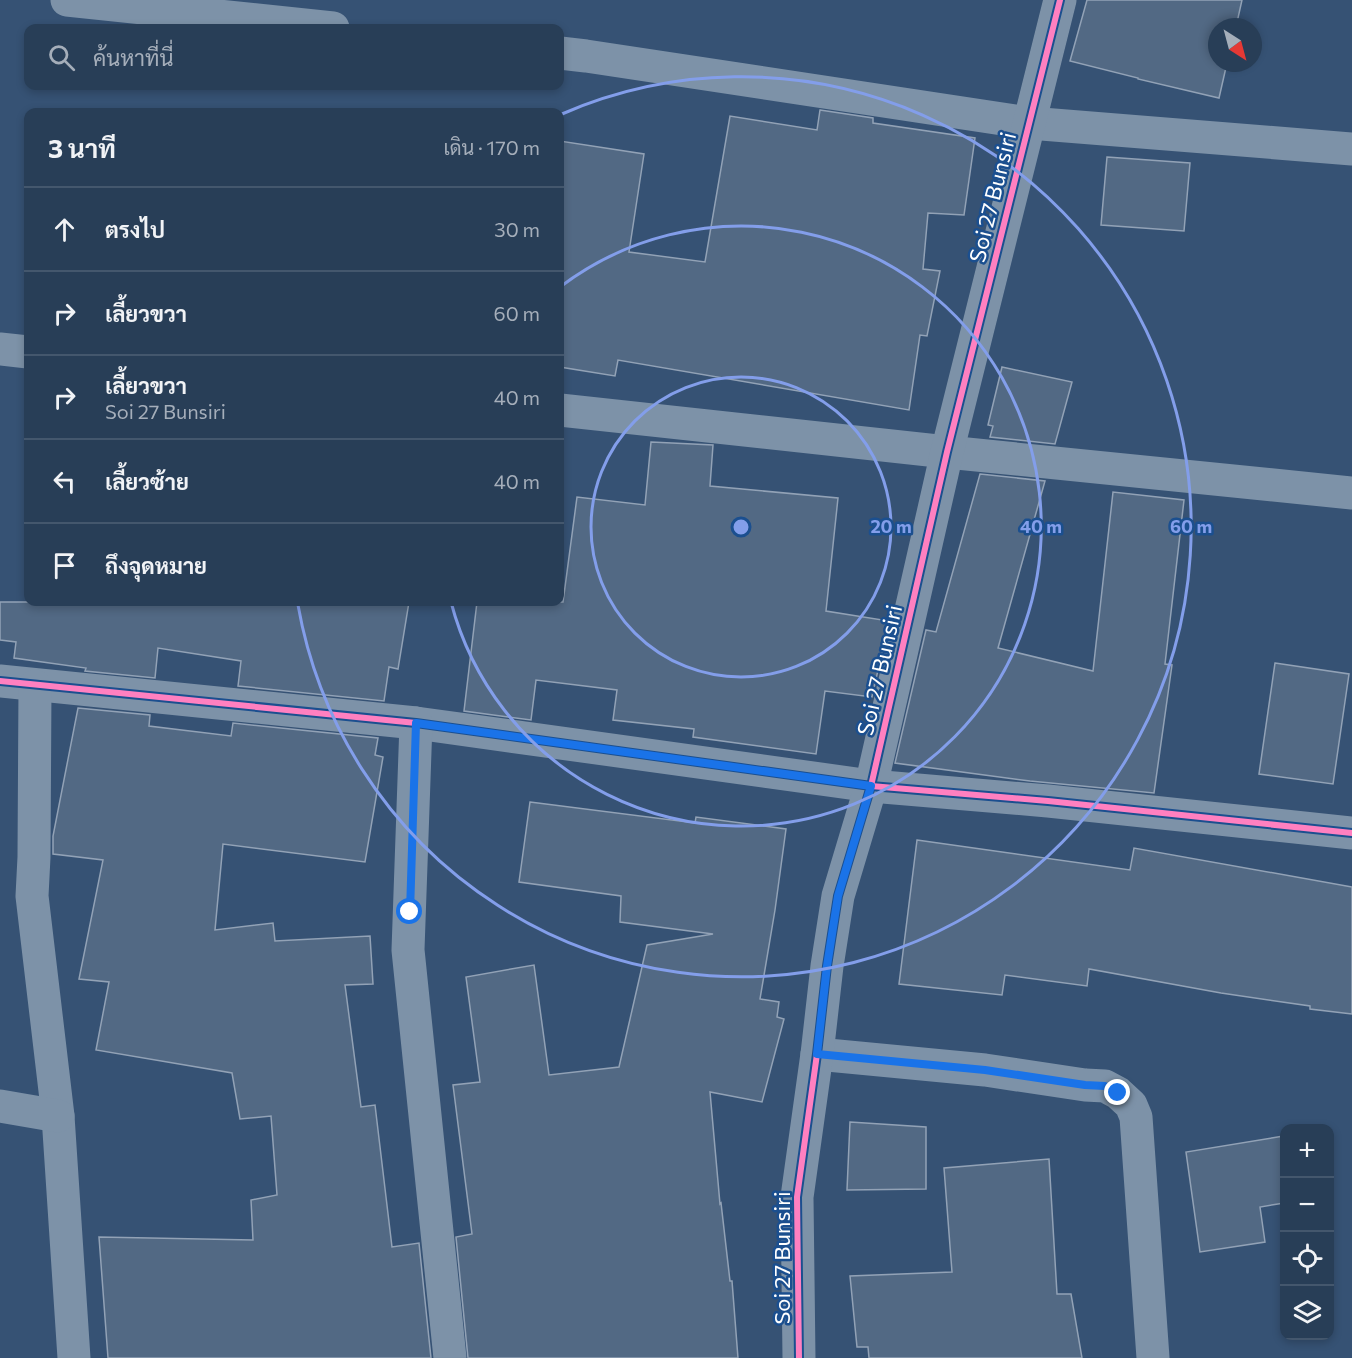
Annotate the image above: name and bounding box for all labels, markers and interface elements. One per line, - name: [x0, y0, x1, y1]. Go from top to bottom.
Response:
- north arrow: [1208, 18, 1262, 72]
- search box: [24, 24, 564, 90]
- icon: search: [45, 41, 78, 74]
- text: ค้นหาที่นี่: [93, 44, 173, 71]
- street label: Soi 27 Bunsiri: [963, 129, 1021, 265]
- text: 3 นาที: [48, 132, 116, 163]
- text: เดิน · 170 m: [443, 135, 540, 159]
- icon: ahead: [48, 213, 81, 246]
- text: ตรงไป: [105, 216, 165, 243]
- text: 30 m: [494, 217, 540, 241]
- icon: right: [48, 297, 81, 330]
- text: เลี้ยวขวา: [105, 300, 187, 327]
- text: 60 m: [494, 301, 540, 325]
- text: เลี้ยวขวา: [105, 372, 187, 399]
- icon: right: [48, 381, 81, 414]
- text: 40 m: [494, 385, 540, 409]
- text: Soi 27 Bunsiri: [105, 399, 226, 423]
- icon: left: [48, 465, 81, 498]
- text: เลี้ยวซ้าย: [105, 468, 189, 495]
- text: 40 m: [494, 469, 540, 493]
- text: 20 m: [870, 515, 912, 537]
- text: 40 m: [1020, 515, 1062, 537]
- text: 60 m: [1170, 515, 1212, 537]
- centre of rings: [731, 517, 751, 537]
- icon: arrive: [48, 549, 81, 582]
- text: ถึงจุดหมาย: [105, 552, 207, 579]
- street label: Soi 27 Bunsiri: [851, 602, 907, 738]
- route start: [396, 898, 422, 924]
- route end: [1104, 1079, 1130, 1105]
- map controls: [1280, 1124, 1334, 1340]
- button: +: [1280, 1124, 1334, 1178]
- button: −: [1280, 1178, 1334, 1232]
- street label: Soi 27 Bunsiri: [768, 1191, 795, 1325]
- button: locate: [1280, 1232, 1334, 1286]
- button: layers: [1280, 1286, 1334, 1340]

